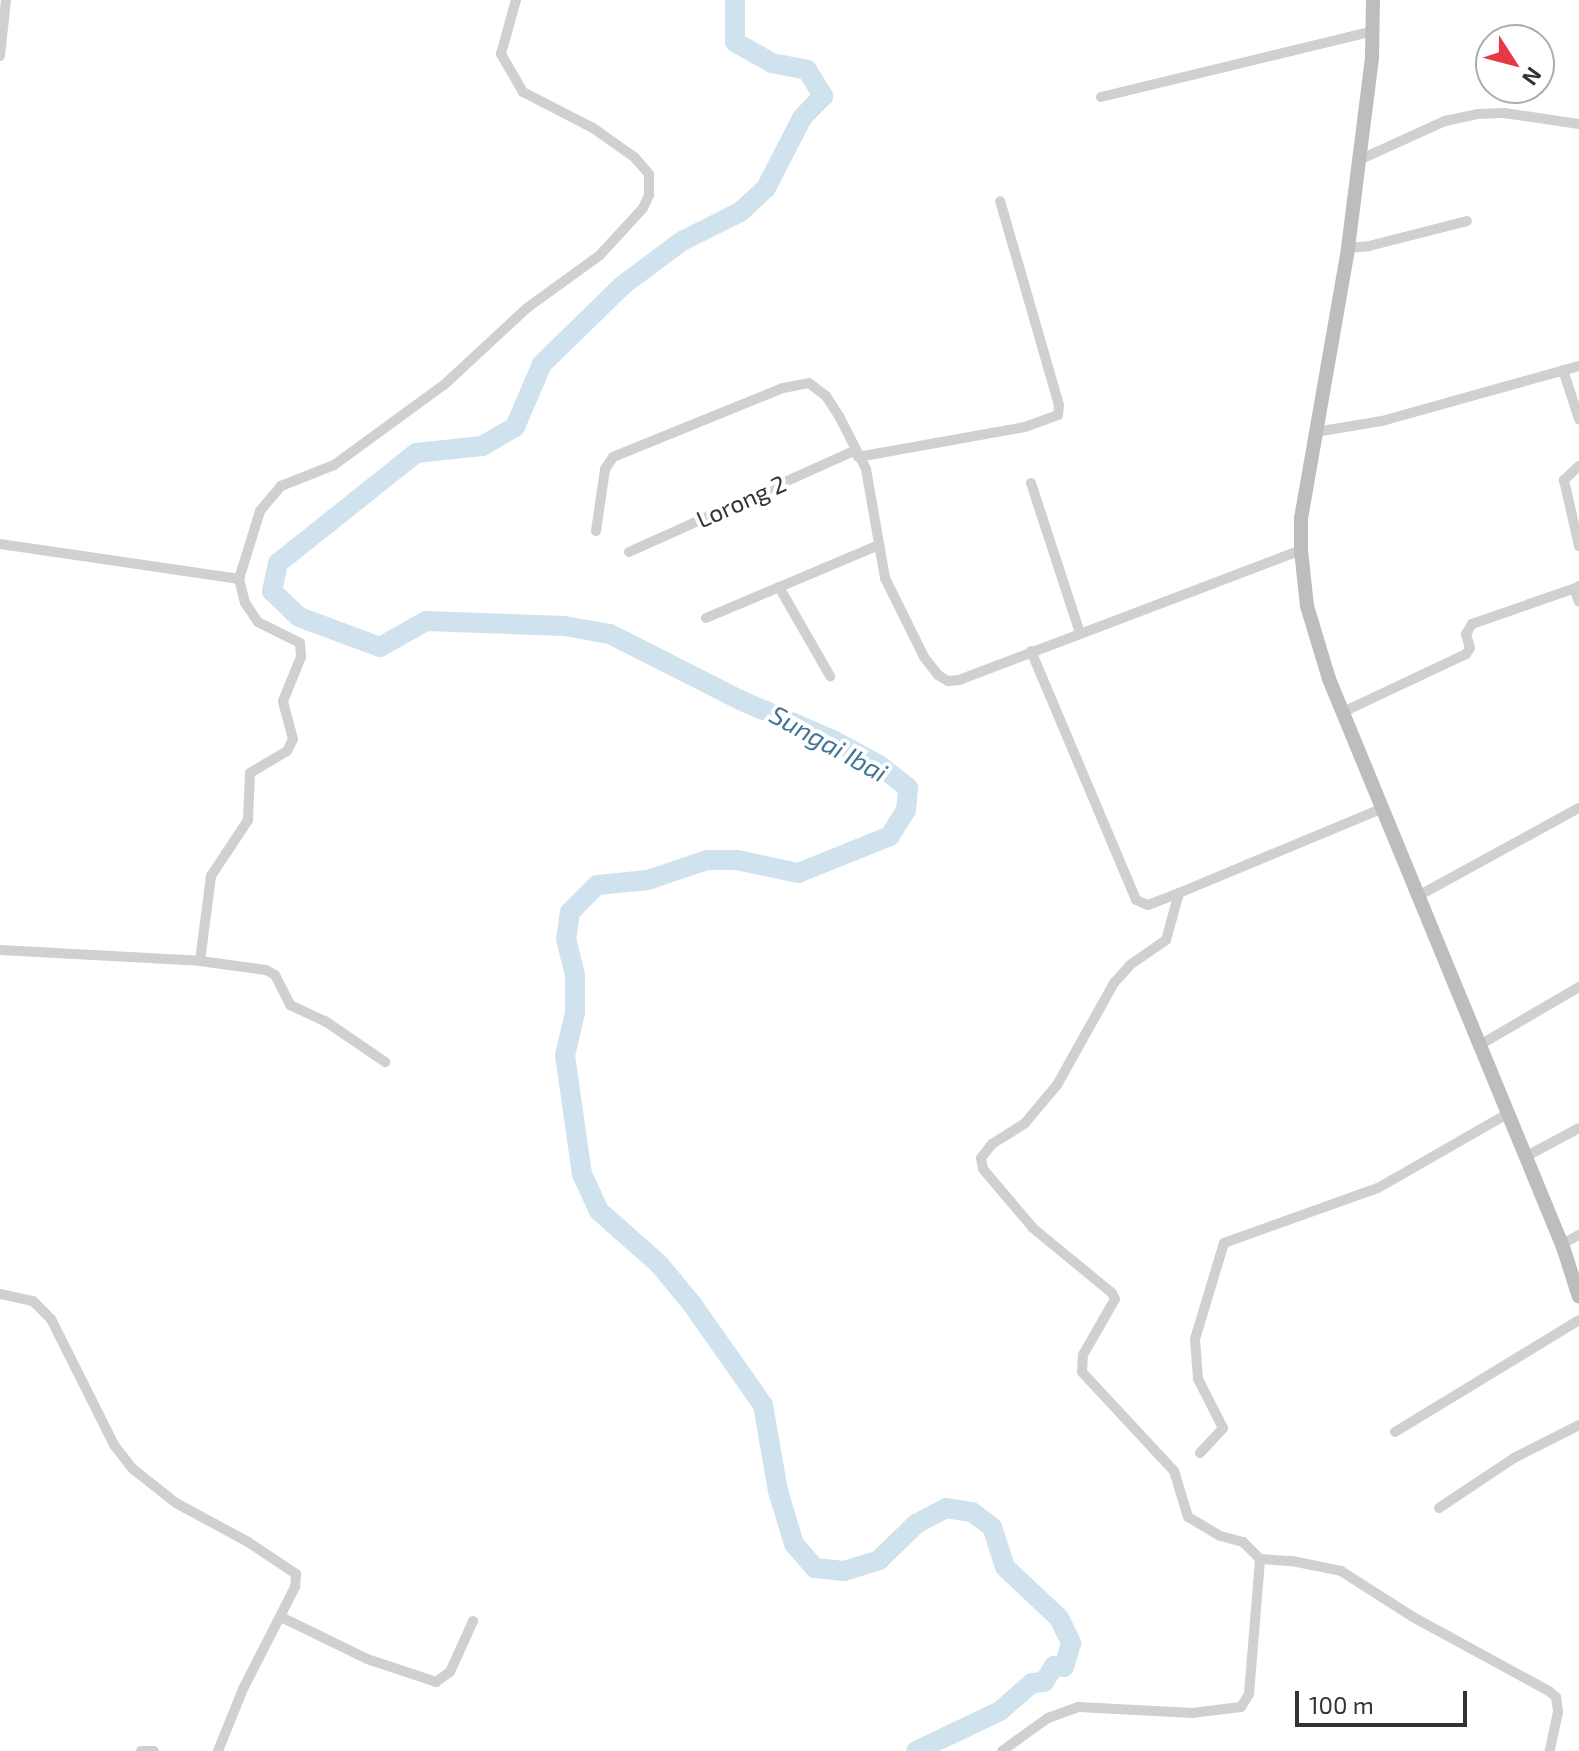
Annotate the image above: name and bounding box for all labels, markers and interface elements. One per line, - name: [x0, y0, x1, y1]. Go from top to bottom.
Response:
- north arrow: [1475, 24, 1555, 104]
- text: N: [1518, 63, 1548, 91]
- street label: Lorong 2: [692, 469, 790, 533]
- water label: Sungai Ibai: [765, 698, 893, 788]
- scale bar: [1299, 1675, 1471, 1725]
- text: 100 m: [1309, 1690, 1374, 1719]

